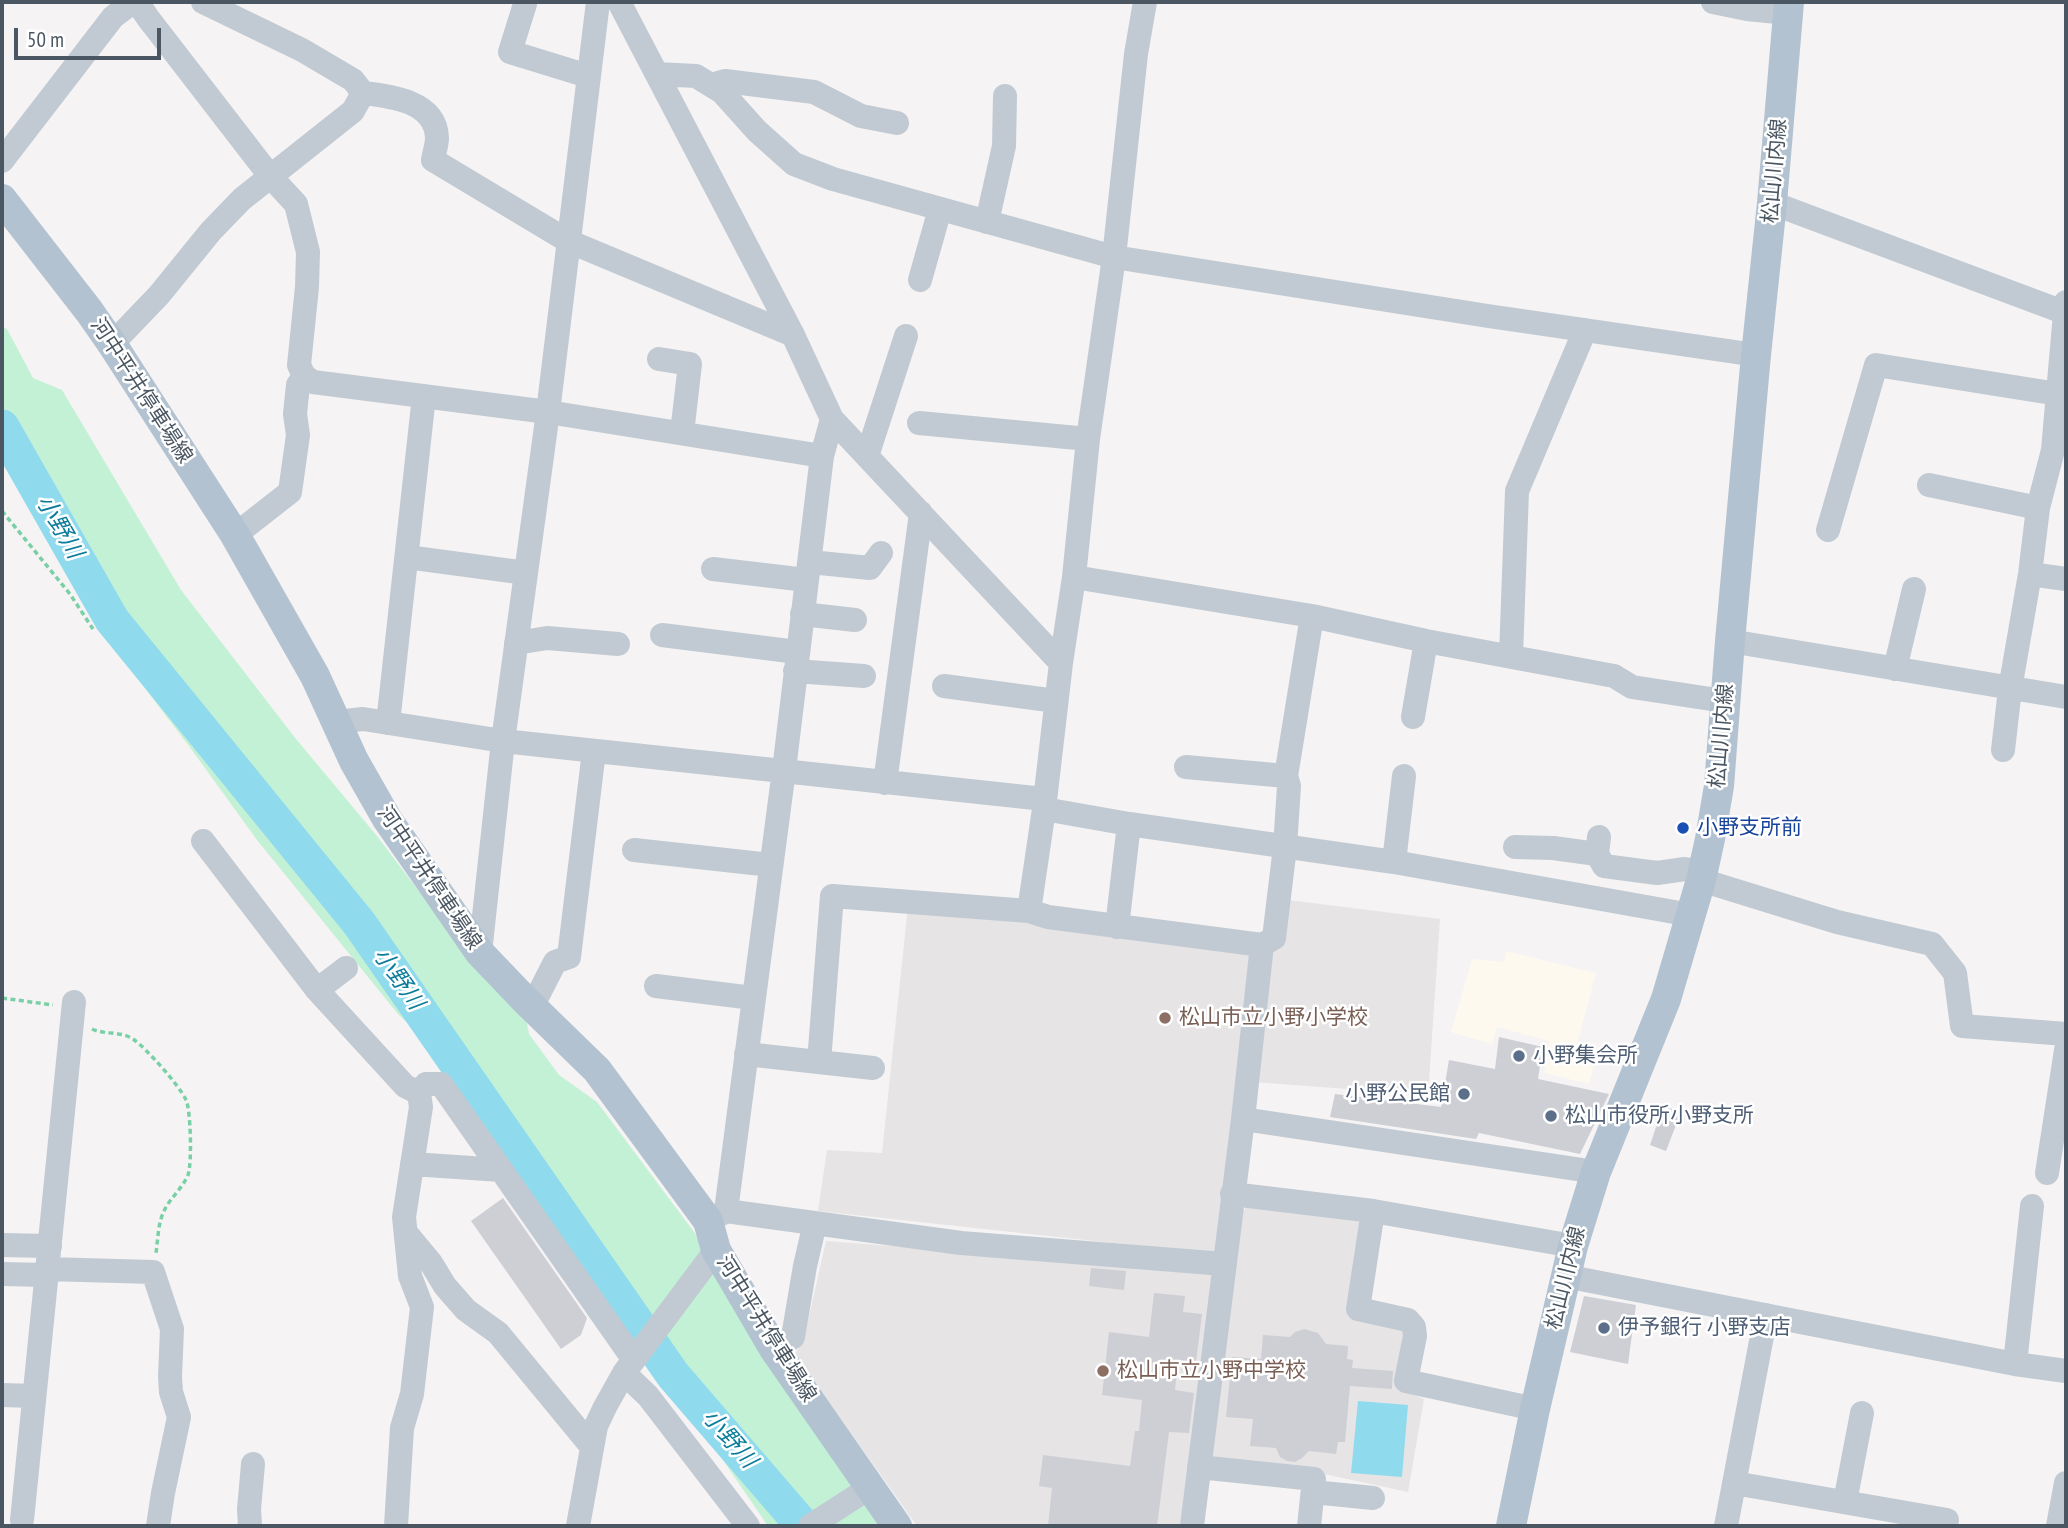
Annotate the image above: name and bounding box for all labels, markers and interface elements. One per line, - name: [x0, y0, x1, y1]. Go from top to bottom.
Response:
- scale bar: [18, 14, 164, 58]
- text: 50 m: [27, 26, 64, 53]
- street label: 松山川内線: [1758, 118, 1792, 224]
- street label: 河中平井停車場線: [85, 314, 197, 468]
- water label: 小野川: [30, 490, 88, 564]
- street label: 松山川内線: [1705, 683, 1739, 789]
- street label: 河中平井停車場線: [372, 801, 486, 955]
- place label: 小野支所前: [1697, 815, 1802, 841]
- marker: 小野支所前: [1675, 820, 1691, 836]
- water label: 小野川: [367, 943, 429, 1015]
- place label: 松山市立小野小学校: [1179, 1005, 1368, 1031]
- marker: 松山市立小野小学校: [1157, 1010, 1173, 1026]
- place label: 小野集会所: [1533, 1043, 1638, 1069]
- marker: 小野集会所: [1511, 1048, 1527, 1064]
- place label: 小野公民館: [1345, 1081, 1450, 1107]
- marker: 小野公民館: [1456, 1086, 1472, 1102]
- place label: 松山市役所小野支所: [1565, 1103, 1754, 1129]
- marker: 松山市役所小野支所: [1543, 1108, 1559, 1124]
- street label: 松山川内線: [1541, 1224, 1591, 1332]
- street label: 河中平井停車場線: [711, 1251, 821, 1407]
- place label: 伊予銀行 小野支店: [1618, 1315, 1790, 1341]
- marker: 伊予銀行 小野支店: [1596, 1320, 1612, 1336]
- place label: 松山市立小野中学校: [1117, 1358, 1306, 1384]
- marker: 松山市立小野中学校: [1095, 1363, 1111, 1379]
- water label: 小野川: [696, 1404, 762, 1474]

